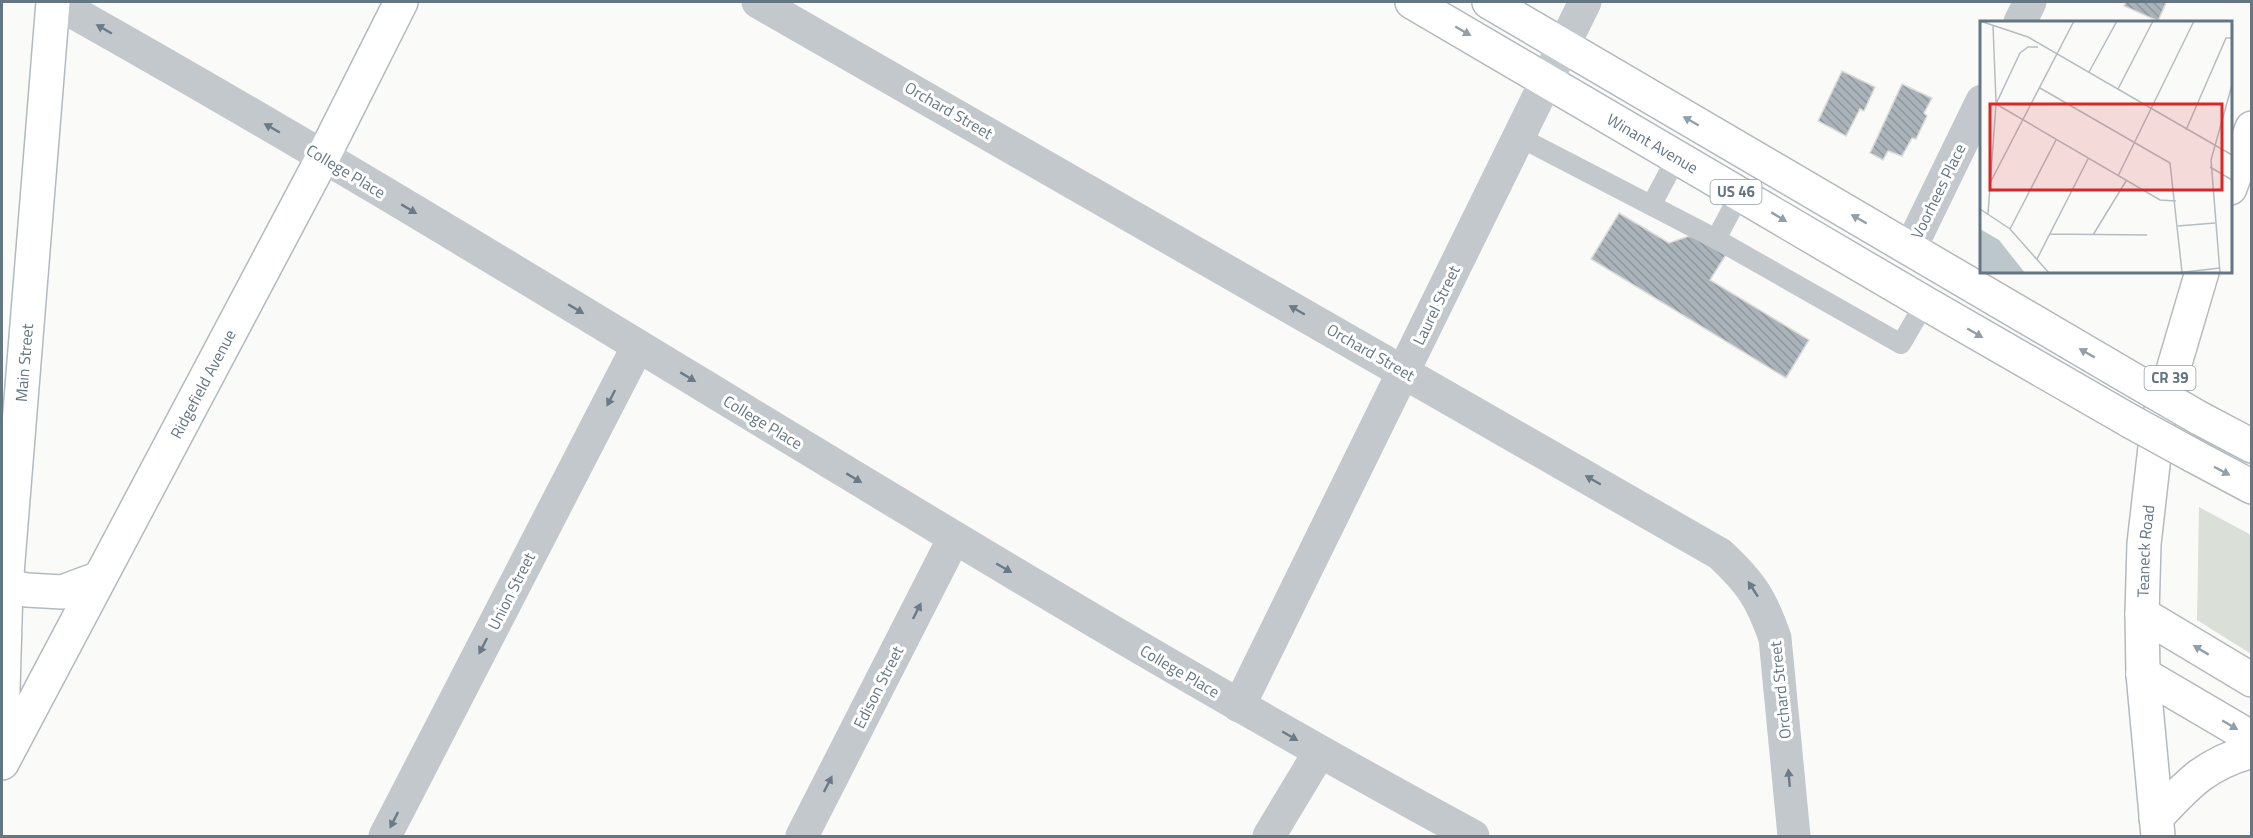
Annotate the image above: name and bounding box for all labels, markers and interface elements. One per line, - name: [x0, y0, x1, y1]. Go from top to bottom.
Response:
- inset map: [1980, 21, 2232, 273]
- one-way arrow: [95, 24, 112, 34]
- one-way arrow: [1455, 26, 1472, 36]
- street label: Orchard Street: [901, 75, 998, 145]
- street label: Winant Avenue: [1603, 107, 1703, 179]
- one-way arrow: [1683, 115, 1699, 126]
- one-way arrow: [264, 122, 280, 133]
- street label: College Place: [302, 138, 390, 204]
- street label: Voorhees Place: [1905, 139, 1971, 243]
- road number: US 46: [1710, 180, 1762, 204]
- one-way arrow: [401, 203, 417, 214]
- one-way arrow: [1771, 212, 1787, 223]
- one-way arrow: [1851, 214, 1867, 225]
- street label: Laurel Street: [1406, 261, 1466, 349]
- one-way arrow: [568, 304, 584, 315]
- one-way arrow: [1289, 304, 1305, 315]
- street label: Orchard Street: [1323, 317, 1420, 387]
- street label: Main Street: [9, 322, 39, 403]
- street label: Ridgefield Avenue: [164, 325, 242, 443]
- one-way arrow: [1967, 328, 1984, 338]
- one-way arrow: [2078, 348, 2095, 358]
- road number: CR 39: [2144, 366, 2196, 390]
- one-way arrow: [680, 371, 696, 382]
- street label: College Place: [719, 389, 807, 455]
- one-way arrow: [606, 390, 616, 407]
- one-way arrow: [2214, 466, 2231, 476]
- one-way arrow: [846, 472, 863, 483]
- one-way arrow: [1585, 475, 1601, 486]
- street label: Teaneck Road: [2130, 504, 2160, 598]
- street label: Union Street: [481, 548, 541, 634]
- one-way arrow: [996, 563, 1013, 573]
- one-way arrow: [1747, 581, 1758, 597]
- one-way arrow: [912, 602, 922, 619]
- one-way arrow: [478, 638, 488, 655]
- street label: College Place: [1136, 638, 1224, 704]
- street label: Orchard Street: [1763, 640, 1797, 740]
- street label: Edison Street: [847, 641, 909, 733]
- one-way arrow: [2193, 645, 2209, 656]
- one-way arrow: [2222, 720, 2239, 730]
- one-way arrow: [1282, 730, 1298, 741]
- one-way arrow: [1784, 769, 1794, 788]
- one-way arrow: [823, 776, 833, 793]
- one-way arrow: [389, 811, 398, 828]

